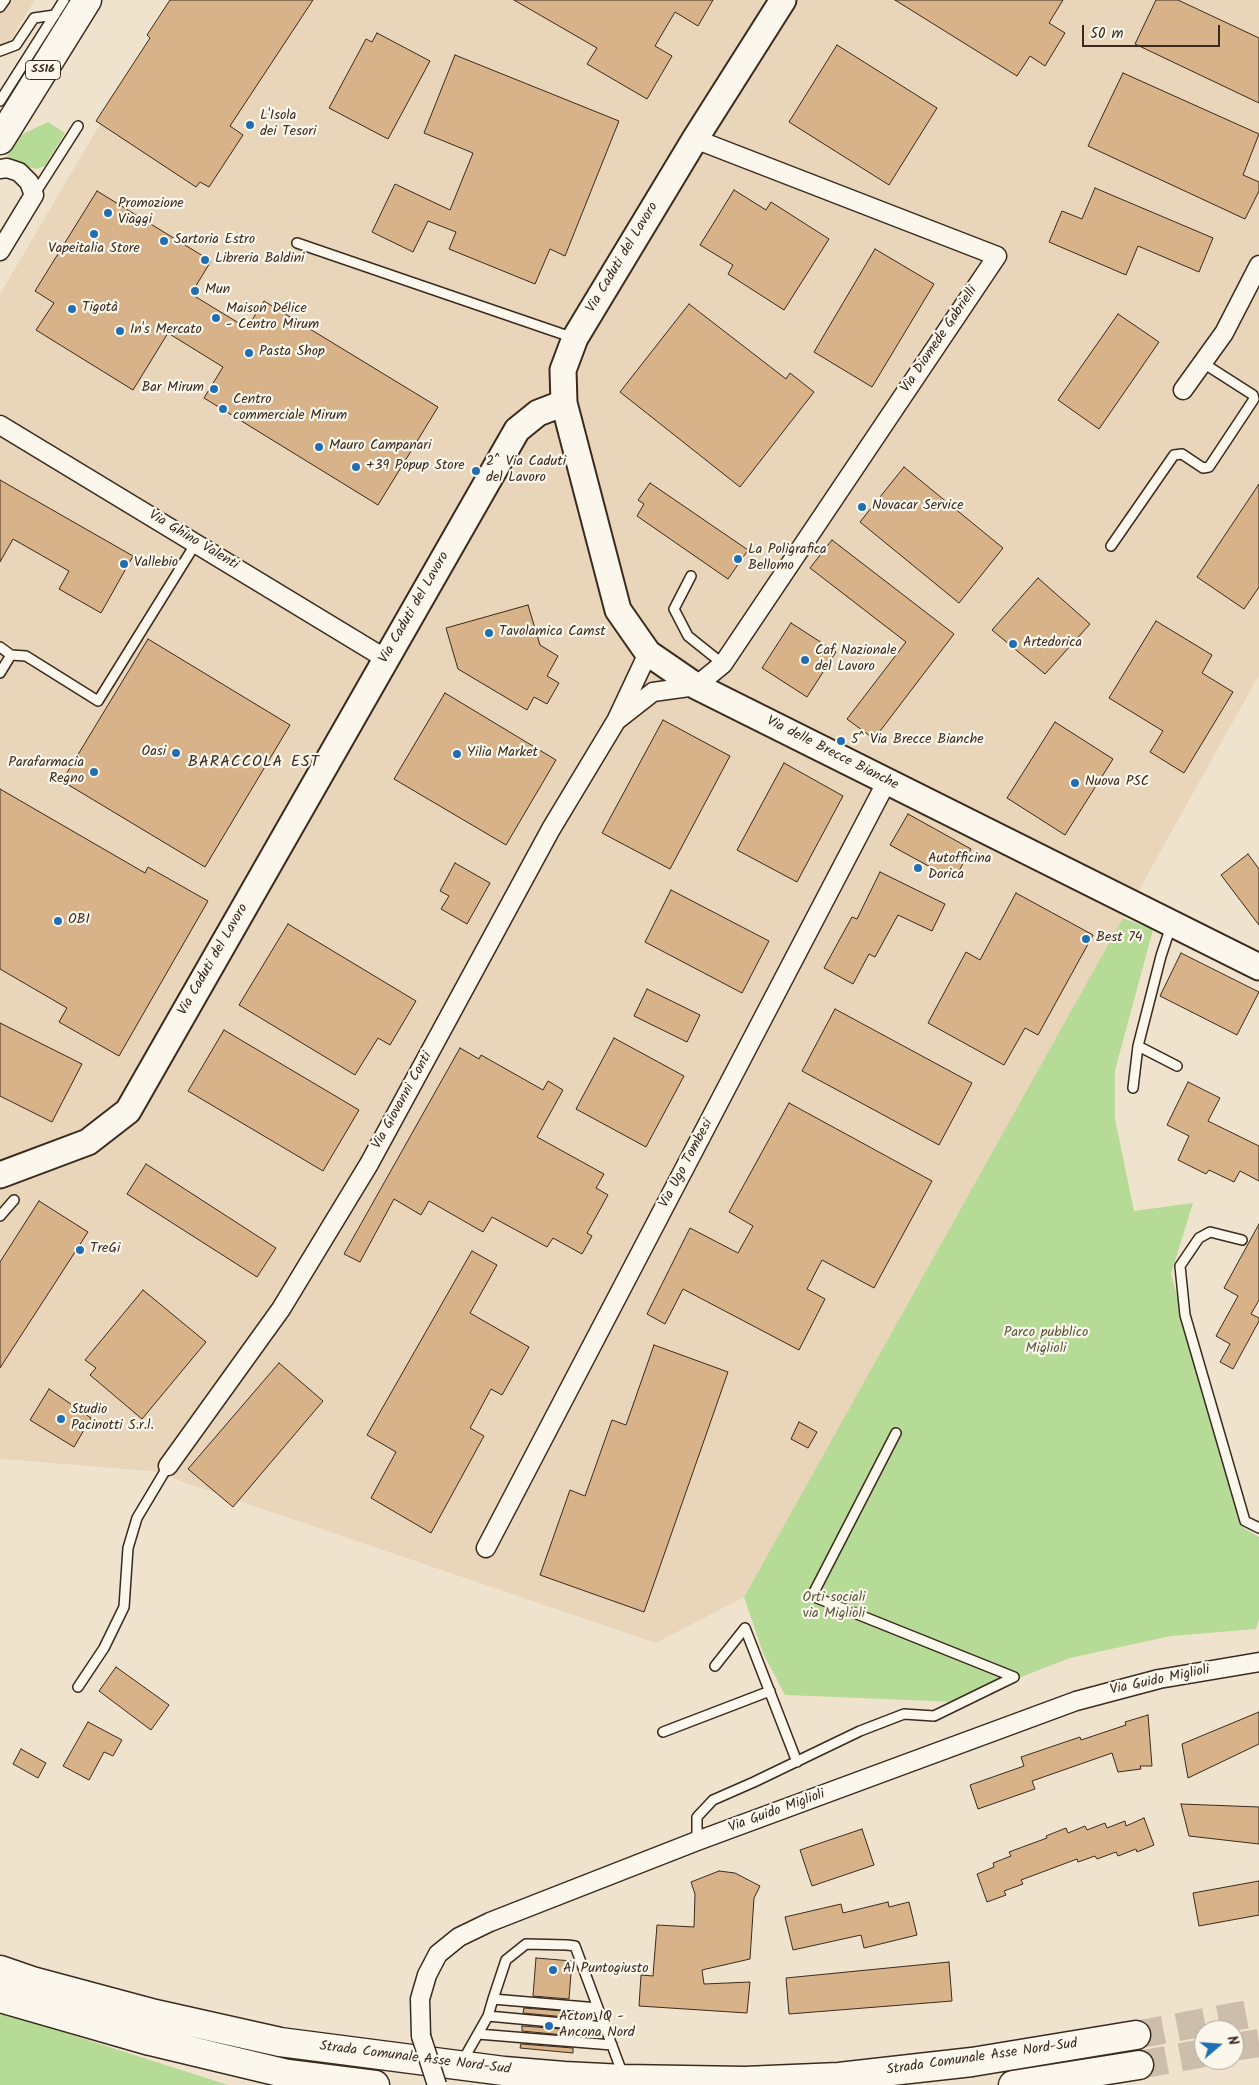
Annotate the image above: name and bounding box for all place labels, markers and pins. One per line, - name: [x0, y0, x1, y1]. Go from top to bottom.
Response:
- place label: L'Isola dei Tesori: [260, 109, 316, 142]
- marker: L'Isola dei Tesori: [244, 119, 256, 131]
- place label: Promozione Viaggi: [118, 197, 184, 230]
- marker: Promozione Viaggi: [102, 207, 114, 219]
- marker: Vapeitalia Store: [88, 228, 100, 240]
- place label: Sartoria Estro: [174, 233, 255, 249]
- marker: Sartoria Estro: [158, 235, 170, 247]
- place label: Vapeitalia Store: [48, 242, 140, 258]
- place label: Libreria Baldini: [215, 252, 304, 268]
- marker: Libreria Baldini: [199, 254, 211, 266]
- place label: Mun: [205, 283, 230, 299]
- marker: Mun: [189, 285, 201, 297]
- place label: Tigotà: [82, 301, 118, 317]
- place label: Maison Délice - Centro Mirum: [226, 302, 319, 334]
- marker: Tigotà: [66, 303, 78, 315]
- marker: Maison Délice - Centro Mirum: [210, 312, 222, 324]
- place label: In's Mercato: [130, 323, 202, 339]
- marker: In's Mercato: [114, 325, 126, 337]
- place label: Pasta Shop: [259, 345, 325, 361]
- marker: Pasta Shop: [243, 347, 255, 359]
- place label: Bar Mirum: [141, 381, 204, 397]
- marker: Bar Mirum: [208, 383, 220, 395]
- place label: Centro commerciale Mirum: [233, 393, 347, 426]
- marker: Centro commerciale Mirum: [217, 403, 229, 415]
- place label: Mauro Campanari: [329, 439, 431, 455]
- marker: Mauro Campanari: [313, 441, 325, 453]
- place label: 2^ Via Caduti del Lavoro: [486, 455, 566, 488]
- place label: +39 Popup Store: [366, 459, 465, 475]
- marker: +39 Popup Store: [350, 461, 362, 473]
- marker: 2^ Via Caduti del Lavoro: [470, 465, 482, 477]
- place label: Novacar Service: [872, 499, 963, 515]
- marker: Novacar Service: [856, 501, 868, 513]
- place label: La Poligrafica Bellomo: [748, 543, 827, 576]
- marker: La Poligrafica Bellomo: [732, 553, 744, 565]
- place label: Vallebio: [134, 556, 178, 572]
- marker: Vallebio: [118, 558, 130, 570]
- place label: Tavolamica Camst: [499, 625, 606, 641]
- marker: Tavolamica Camst: [483, 627, 495, 639]
- place label: Artedorica: [1023, 636, 1082, 652]
- marker: Artedorica: [1007, 638, 1019, 650]
- place label: Caf Nazionale del Lavoro: [815, 644, 896, 676]
- marker: Caf Nazionale del Lavoro: [799, 654, 811, 666]
- place label: 5^ Via Brecce Bianche: [851, 733, 984, 749]
- marker: 5^ Via Brecce Bianche: [835, 735, 847, 747]
- place label: Oasi: [142, 745, 166, 761]
- place label: Yilia Market: [467, 746, 538, 762]
- marker: Oasi: [170, 747, 182, 759]
- marker: Yilia Market: [451, 748, 463, 760]
- place label: Parafarmacia Regno: [8, 756, 84, 789]
- marker: Parafarmacia Regno: [88, 766, 100, 778]
- place label: Nuova PSC: [1085, 775, 1149, 791]
- marker: Nuova PSC: [1069, 777, 1081, 789]
- place label: Autofficina Dorica: [928, 852, 991, 884]
- marker: Autofficina Dorica: [912, 862, 924, 874]
- place label: OBI: [68, 913, 90, 929]
- marker: OBI: [52, 915, 64, 927]
- place label: Best 74: [1096, 931, 1142, 947]
- marker: Best 74: [1080, 933, 1092, 945]
- place label: TreGi: [90, 1242, 120, 1258]
- marker: TreGi: [74, 1244, 86, 1256]
- place label: Studio Pacinotti S.r.l.: [71, 1403, 154, 1435]
- marker: Studio Pacinotti S.r.l.: [55, 1413, 67, 1425]
- place label: Al Puntogiusto: [563, 1962, 649, 1978]
- marker: Al Puntogiusto: [547, 1964, 559, 1976]
- place label: Acton 1Q - Ancona Nord: [559, 2010, 635, 2042]
- marker: Acton 1Q - Ancona Nord: [543, 2020, 555, 2032]

